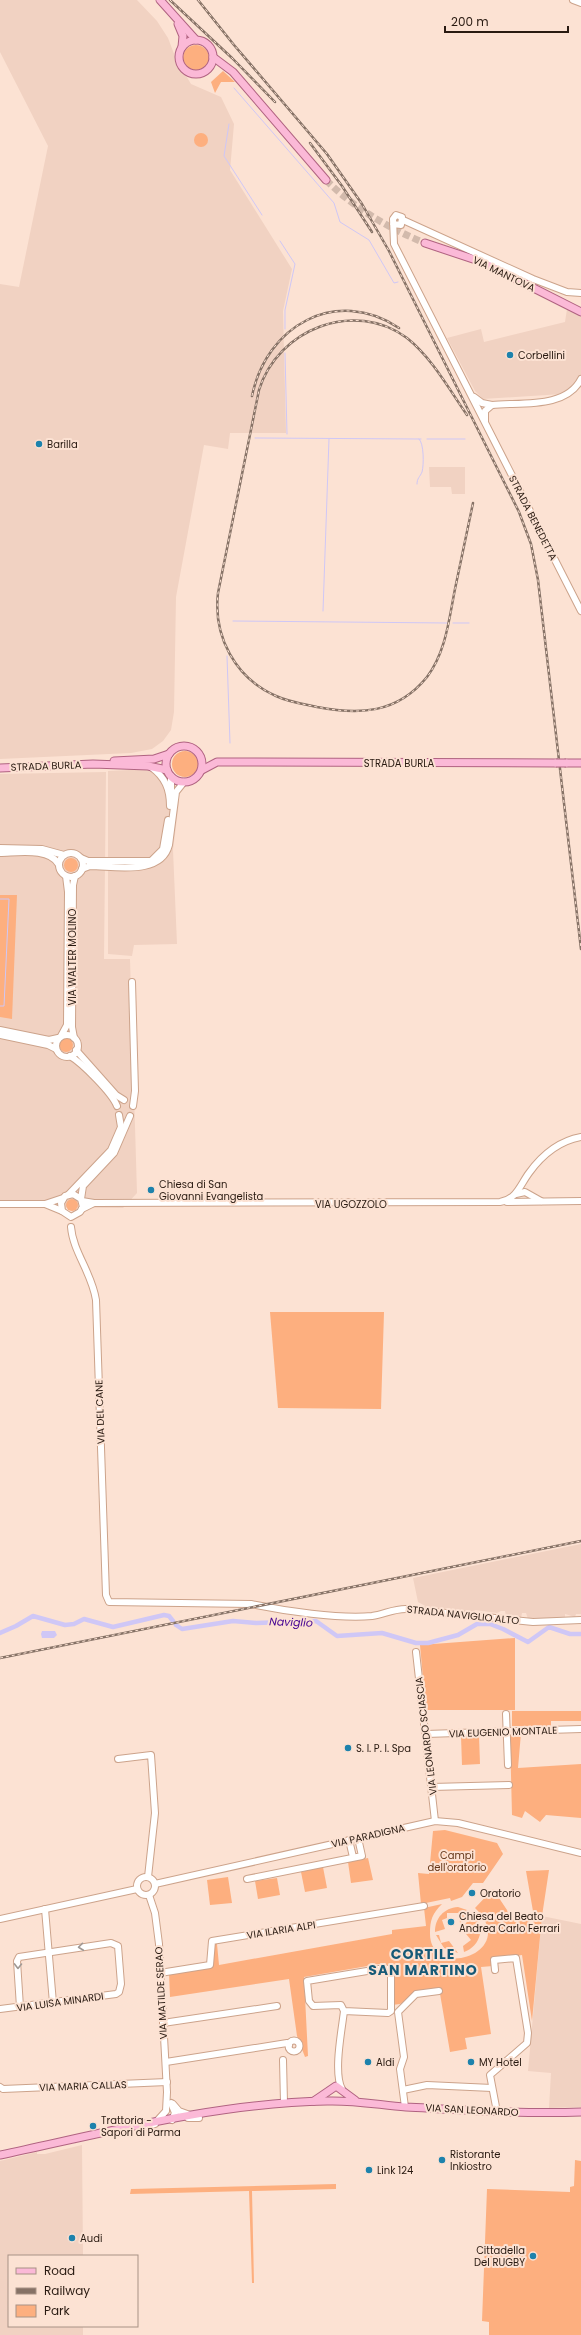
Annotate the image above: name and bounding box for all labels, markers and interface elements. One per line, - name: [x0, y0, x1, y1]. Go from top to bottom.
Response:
- scale bar: [445, 8, 568, 34]
- text: 200 m: [451, 13, 489, 30]
- street label: VIA MANTOVA: [470, 252, 538, 296]
- place label: Corbellini: [518, 348, 565, 363]
- marker: Corbellini: [505, 350, 515, 360]
- place label: Barilla: [47, 437, 78, 452]
- marker: Barilla: [34, 439, 44, 449]
- street label: STRADA BENEDETTA: [505, 473, 561, 563]
- street label: STRADA BURLA: [364, 756, 435, 771]
- street label: STRADA BURLA: [10, 757, 82, 775]
- street label: VIA WALTER MOLINO: [65, 908, 80, 1005]
- place label: Chiesa di San Giovanni Evangelista: [159, 1177, 263, 1204]
- marker: Chiesa di San Giovanni Evangelista: [146, 1185, 156, 1195]
- street label: VIA UGOZZOLO: [315, 1197, 387, 1212]
- street label: VIA DEL CANE: [91, 1380, 109, 1444]
- street label: STRADA NAVIGLIO ALTO: [406, 1602, 520, 1628]
- water label: Naviglio: [269, 1613, 313, 1631]
- street label: VIA LEONARDO SCIASCIA: [411, 1676, 441, 1796]
- street label: VIA EUGENIO MONTALE: [448, 1723, 558, 1741]
- place label: S. I. P. I. Spa: [356, 1741, 411, 1756]
- marker: S. I. P. I. Spa: [343, 1743, 353, 1753]
- street label: VIA PARADIGNA: [330, 1820, 407, 1852]
- park label: Campi dell'oratorio: [428, 1848, 487, 1875]
- place label: Oratorio: [480, 1886, 521, 1901]
- marker: Oratorio: [467, 1888, 477, 1898]
- place label: Chiesa del Beato Andrea Carlo Ferrari: [459, 1909, 560, 1936]
- street label: VIA ILARIA ALPI: [246, 1917, 316, 1943]
- marker: Chiesa del Beato Andrea Carlo Ferrari: [446, 1917, 456, 1927]
- one-way arrow: [78, 1942, 84, 1951]
- district label: CORTILE SAN MARTINO: [368, 1944, 478, 1980]
- street label: VIA MATILDE SERAO: [151, 1946, 171, 2040]
- one-way arrow: [14, 1963, 22, 1969]
- street label: VIA LUISA MINARDI: [15, 1988, 105, 2016]
- place label: Aldi: [376, 2055, 394, 2070]
- place label: MY Hotel: [479, 2055, 522, 2070]
- marker: Aldi: [363, 2057, 373, 2067]
- marker: MY Hotel: [466, 2057, 476, 2067]
- street label: VIA MARIA CALLAS: [39, 2077, 127, 2095]
- street label: VIA SAN LEONARDO: [425, 2100, 519, 2120]
- place label: Trattoria - Sapori di Parma: [101, 2113, 181, 2140]
- marker: Trattoria - Sapori di Parma: [88, 2121, 98, 2131]
- place label: Ristorante Inkiostro: [450, 2147, 501, 2174]
- marker: Ristorante Inkiostro: [437, 2155, 447, 2165]
- place label: Link 124: [377, 2163, 413, 2178]
- marker: Link 124: [364, 2165, 374, 2175]
- place label: Audi: [80, 2231, 102, 2246]
- marker: Audi: [67, 2233, 77, 2243]
- place label: Cittadella Del RUGBY: [474, 2243, 525, 2270]
- marker: Cittadella Del RUGBY: [528, 2251, 538, 2261]
- legend: [8, 2255, 138, 2327]
- text: Road: [44, 2262, 75, 2279]
- text: Railway: [44, 2282, 90, 2299]
- text: Park: [44, 2302, 71, 2319]

